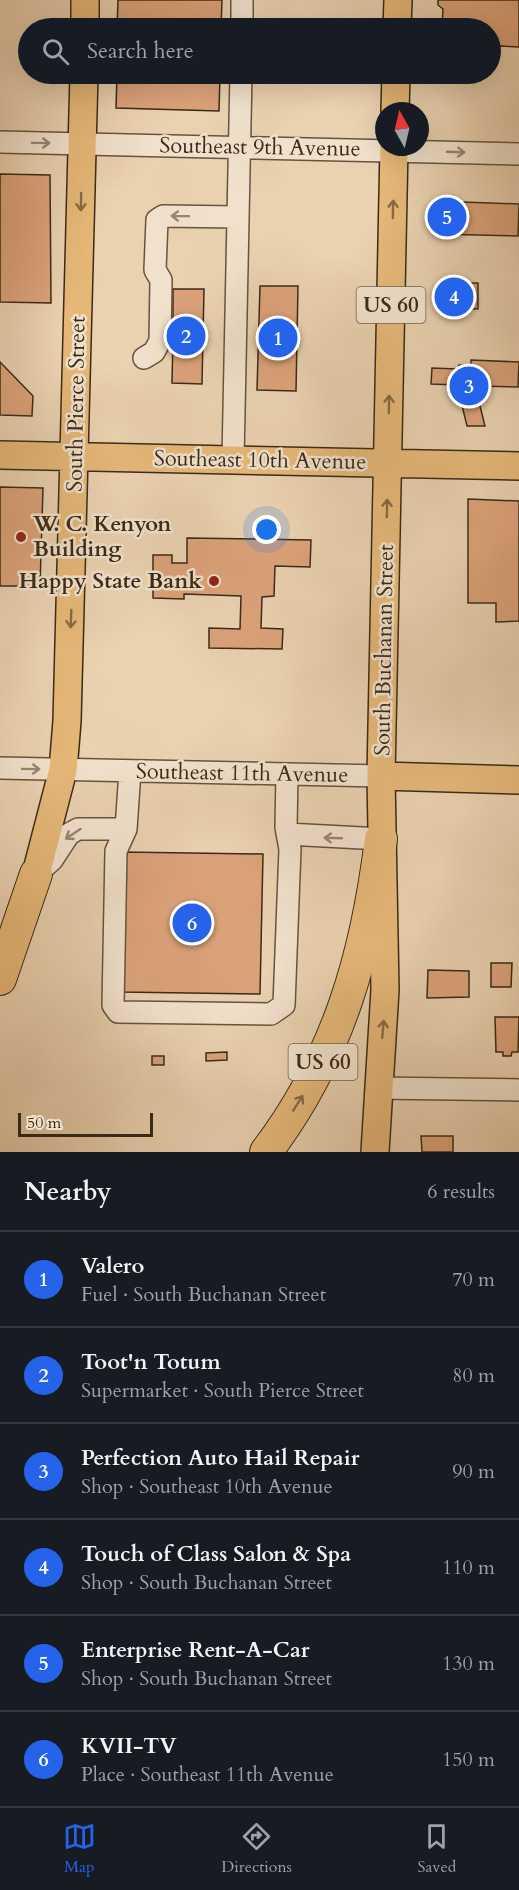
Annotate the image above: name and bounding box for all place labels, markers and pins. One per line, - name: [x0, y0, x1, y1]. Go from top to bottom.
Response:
- pin: 5: [428, 194, 466, 240]
- pin: 4: [434, 274, 474, 320]
- pin: 2: [166, 314, 206, 358]
- pin: 1: [258, 316, 298, 360]
- pin: 3: [450, 364, 488, 408]
- place label: W. C. Kenyon Building: [32, 509, 171, 564]
- marker: W. C. Kenyon Building: [14, 530, 28, 544]
- place label: Happy State Bank: [19, 566, 202, 596]
- marker: Happy State Bank: [207, 574, 221, 588]
- pin: 6: [172, 900, 212, 946]

